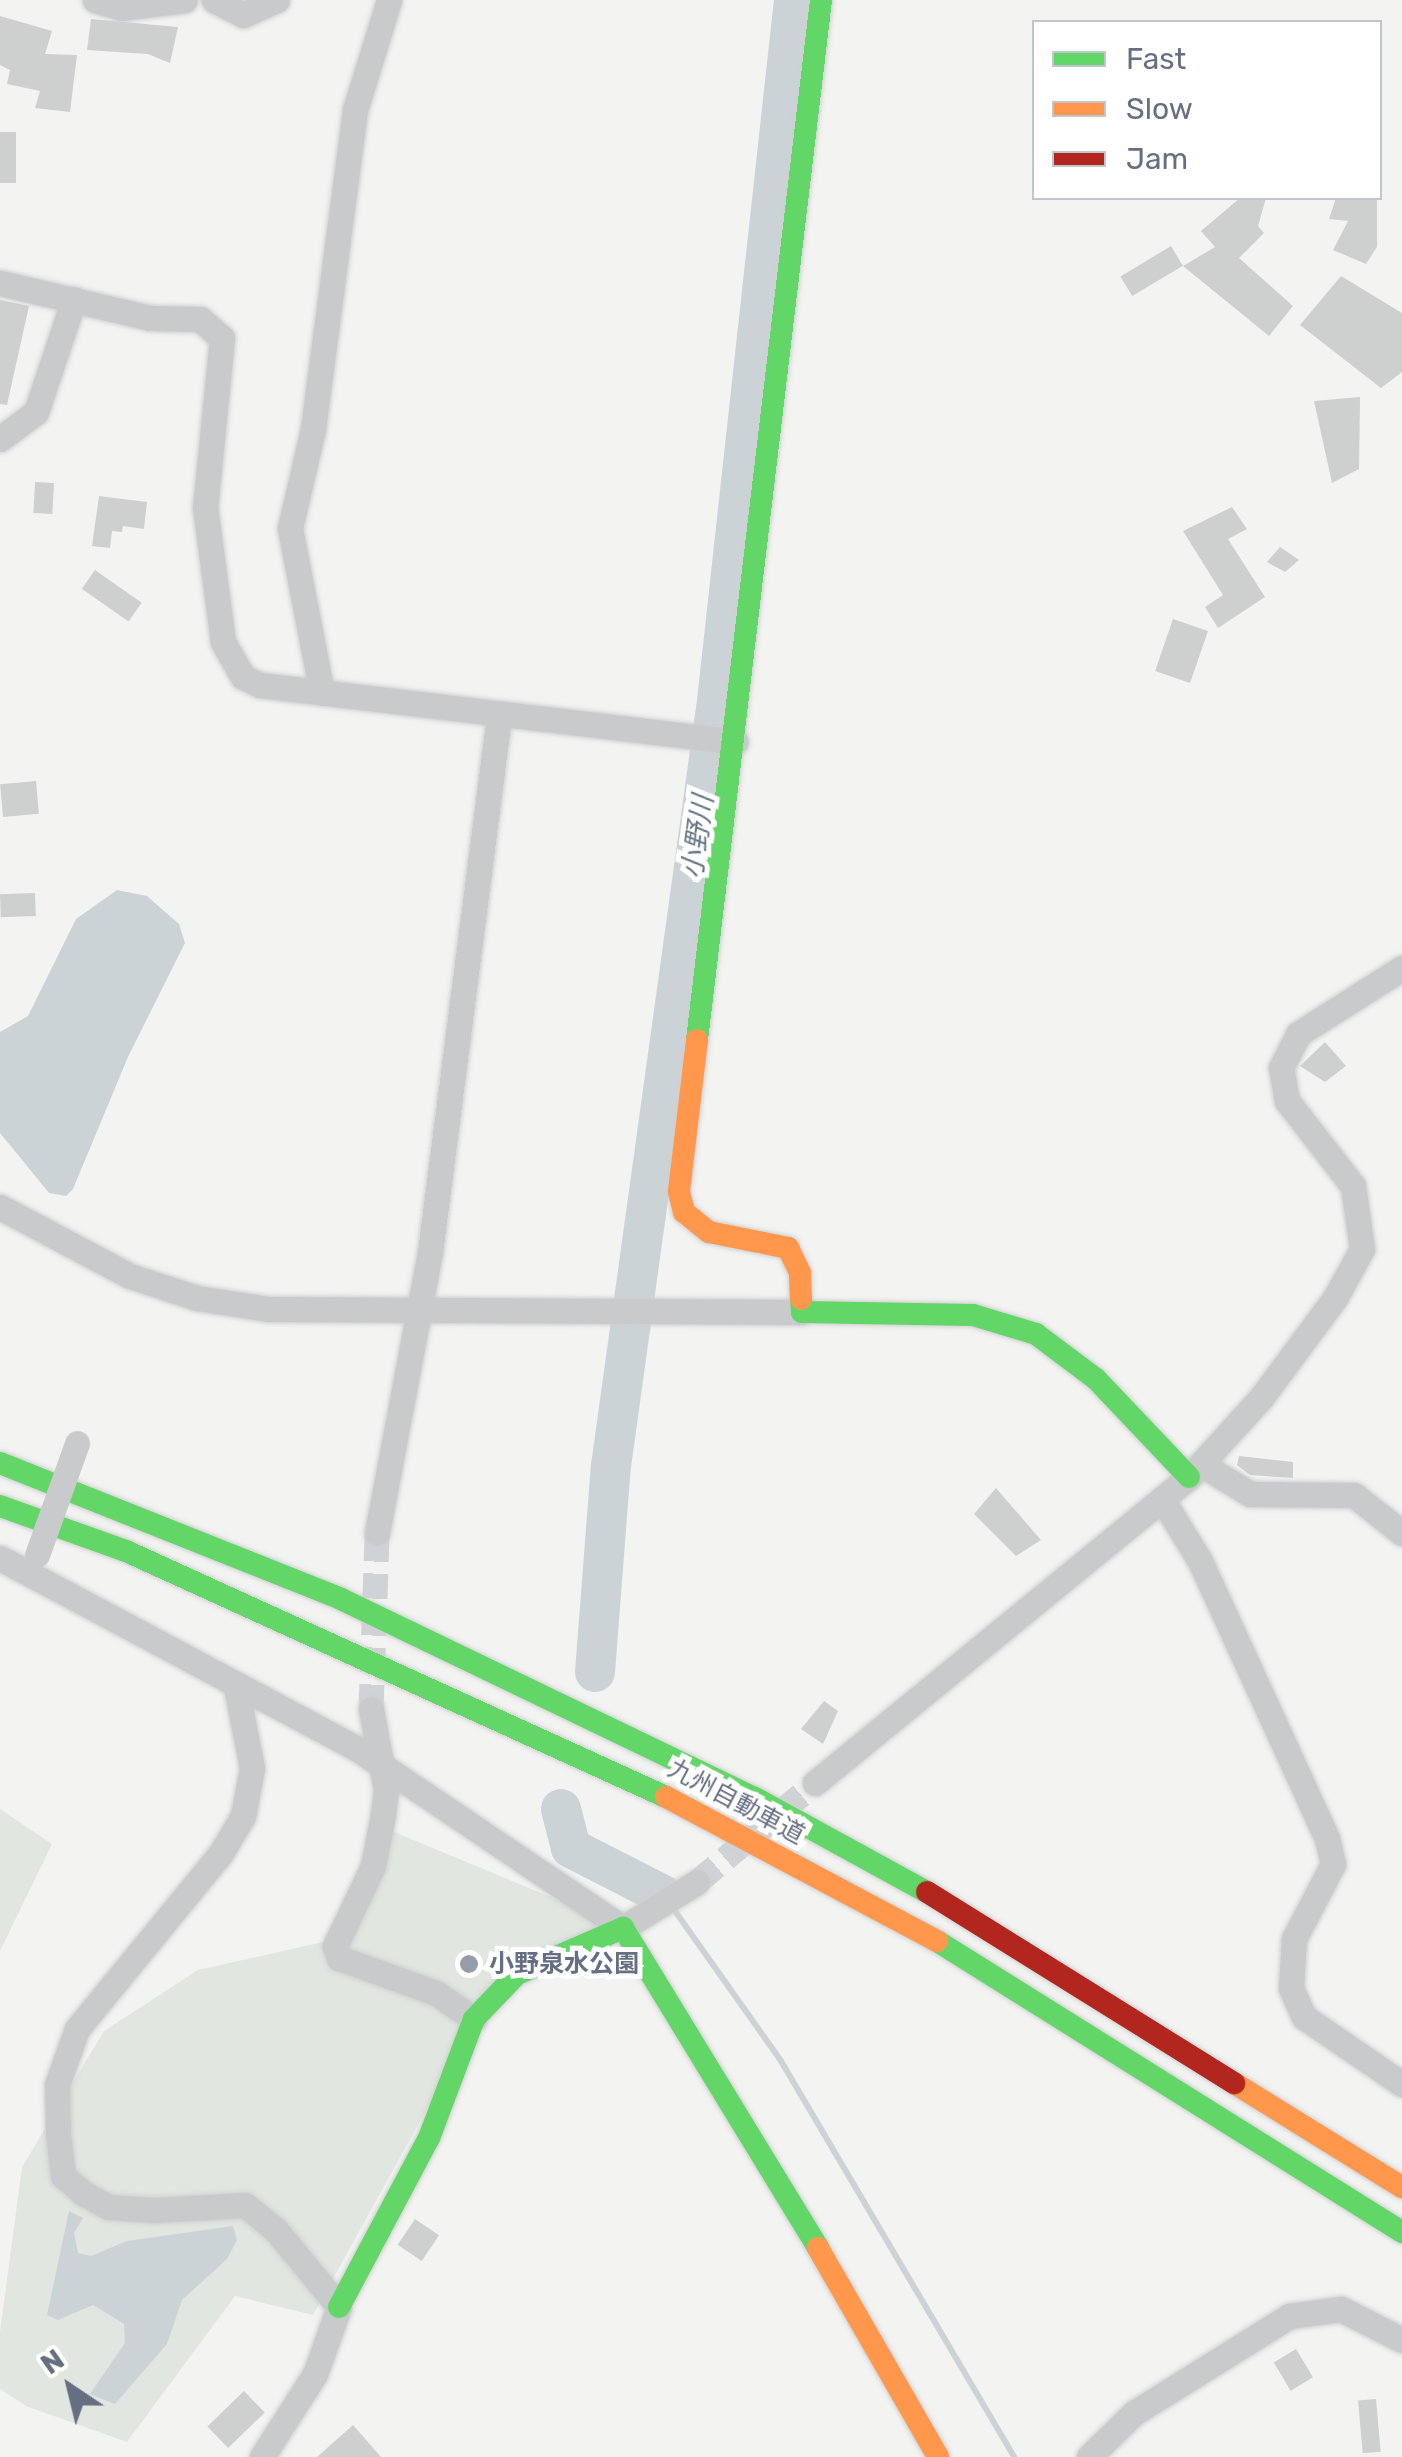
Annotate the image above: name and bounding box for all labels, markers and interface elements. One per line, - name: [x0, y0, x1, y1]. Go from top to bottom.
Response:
- legend: [1032, 20, 1382, 200]
- text: Fast: [1126, 41, 1186, 77]
- text: Slow: [1126, 91, 1193, 127]
- text: Jam: [1126, 141, 1188, 177]
- water label: 小野川: [676, 793, 720, 881]
- street label: 九州自動車道: [663, 1754, 809, 1850]
- place label: 小野泉水公園: [489, 1949, 639, 1979]
- marker: 小野泉水公園: [458, 1953, 480, 1975]
- north arrow: [20, 2337, 120, 2437]
- text: N: [35, 2343, 70, 2381]

